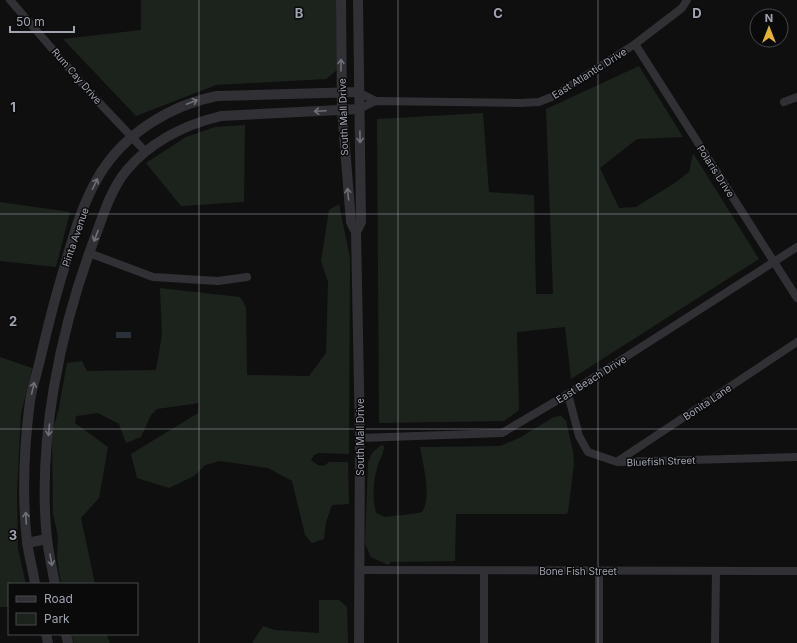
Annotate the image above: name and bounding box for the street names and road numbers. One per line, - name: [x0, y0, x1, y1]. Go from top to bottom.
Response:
- street label: East Atlantic Drive: [549, 45, 629, 101]
- street label: Rum Cay Drive: [50, 46, 105, 106]
- street label: South Mall Drive: [336, 78, 350, 156]
- street label: Polaris Drive: [695, 143, 737, 199]
- street label: Pinta Avenue: [59, 206, 91, 268]
- street label: East Beach Drive: [554, 353, 628, 405]
- street label: Bonita Lane: [681, 381, 734, 423]
- street label: South Mall Drive: [354, 398, 366, 476]
- street label: Bluefish Street: [626, 454, 696, 468]
- street label: Bone Fish Street: [539, 565, 618, 577]

